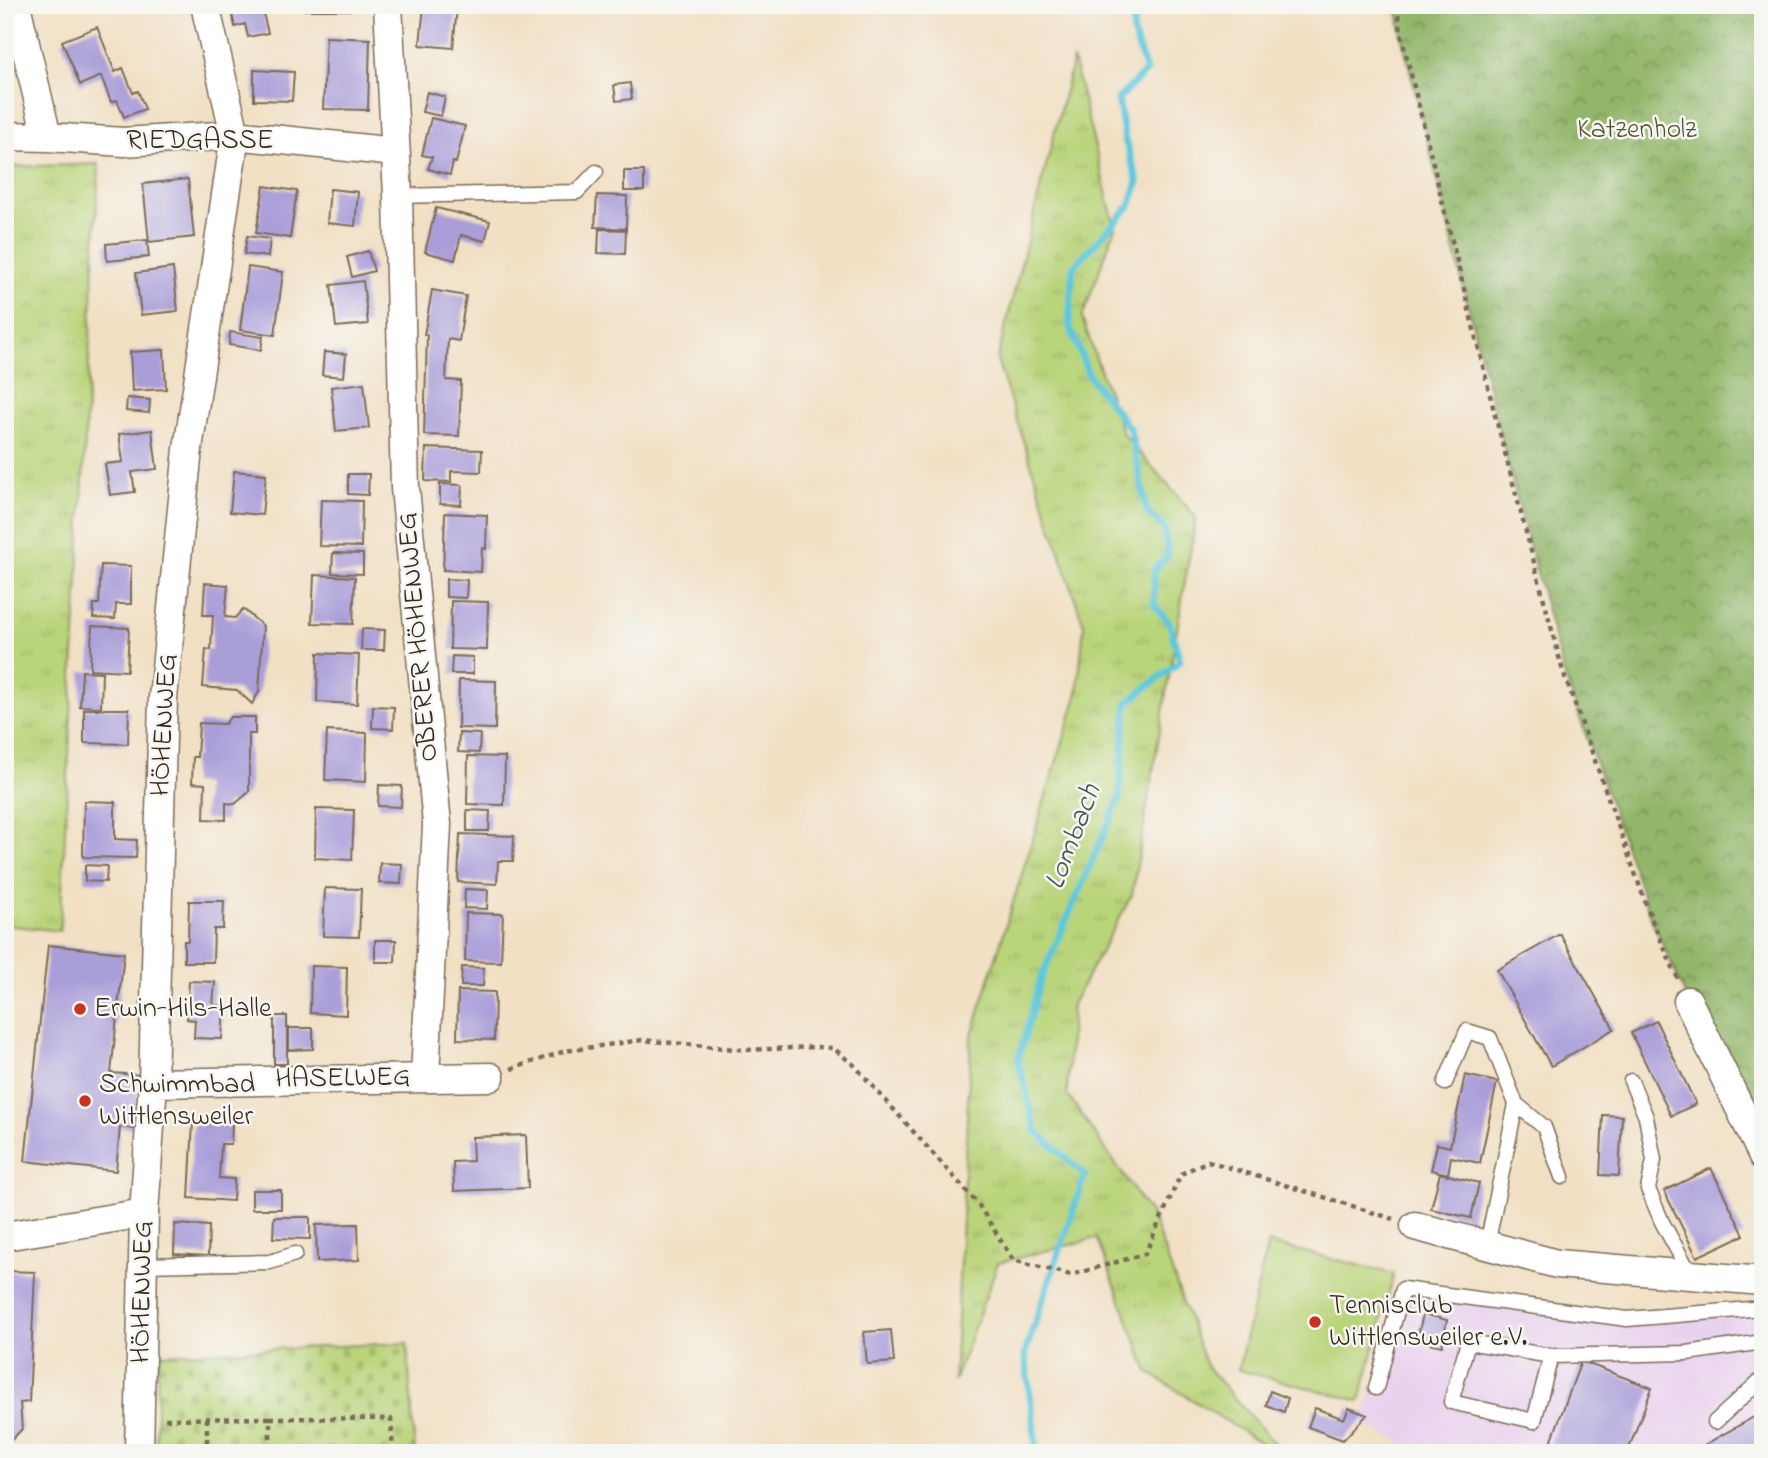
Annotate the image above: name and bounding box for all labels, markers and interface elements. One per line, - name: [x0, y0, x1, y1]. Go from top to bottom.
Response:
- park label: Katzenholz: [1577, 110, 1697, 151]
- street label: RIEDGASSE: [126, 121, 274, 162]
- street label: OBERER HÖHENWEG: [388, 511, 450, 763]
- street label: HÖHENWEG: [141, 653, 189, 797]
- water label: Lombach: [1034, 777, 1114, 896]
- place label: Erwin-Hils-Halle: [94, 989, 272, 1030]
- marker: Erwin-Hils-Halle: [72, 1001, 88, 1017]
- street label: HASELWEG: [275, 1057, 411, 1101]
- place label: Schwimmbad Wittlensweiler: [99, 1065, 255, 1138]
- marker: Schwimmbad Wittlensweiler: [77, 1093, 93, 1109]
- street label: HÖHENWEG: [121, 1220, 165, 1364]
- place label: Tennisclub Wittlensweiler e.V.: [1329, 1286, 1527, 1359]
- marker: Tennisclub Wittlensweiler e.V.: [1307, 1314, 1323, 1330]

